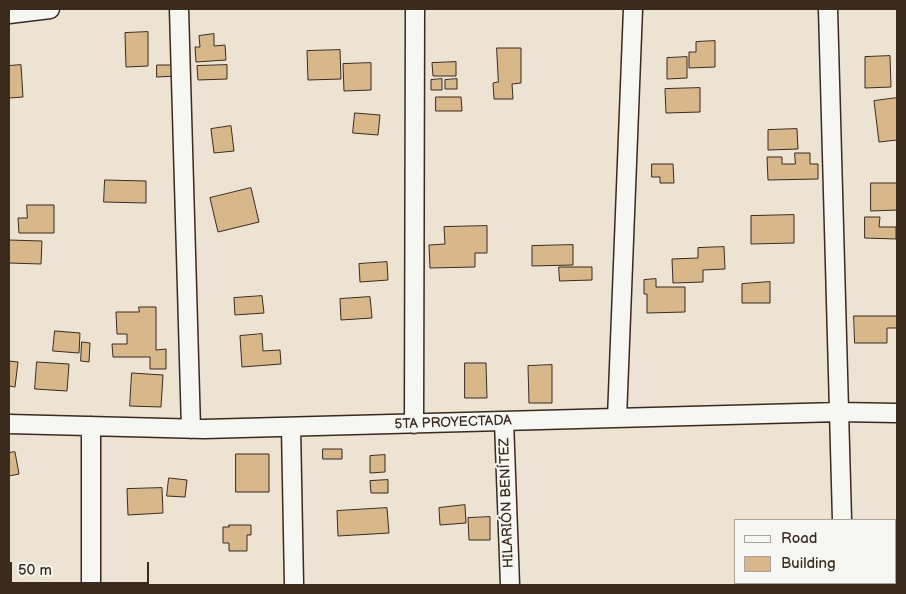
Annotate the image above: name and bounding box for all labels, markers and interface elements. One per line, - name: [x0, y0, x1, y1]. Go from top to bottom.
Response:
- street label: 5TA PROYECTADA: [394, 413, 512, 433]
- street label: HILARIÓN BENÍTEZ: [496, 437, 518, 569]
- legend: [734, 519, 896, 584]
- text: Road: [781, 529, 817, 548]
- scale bar: [12, 552, 151, 584]
- text: Building: [781, 554, 836, 573]
- text: 50 m: [18, 561, 52, 580]

